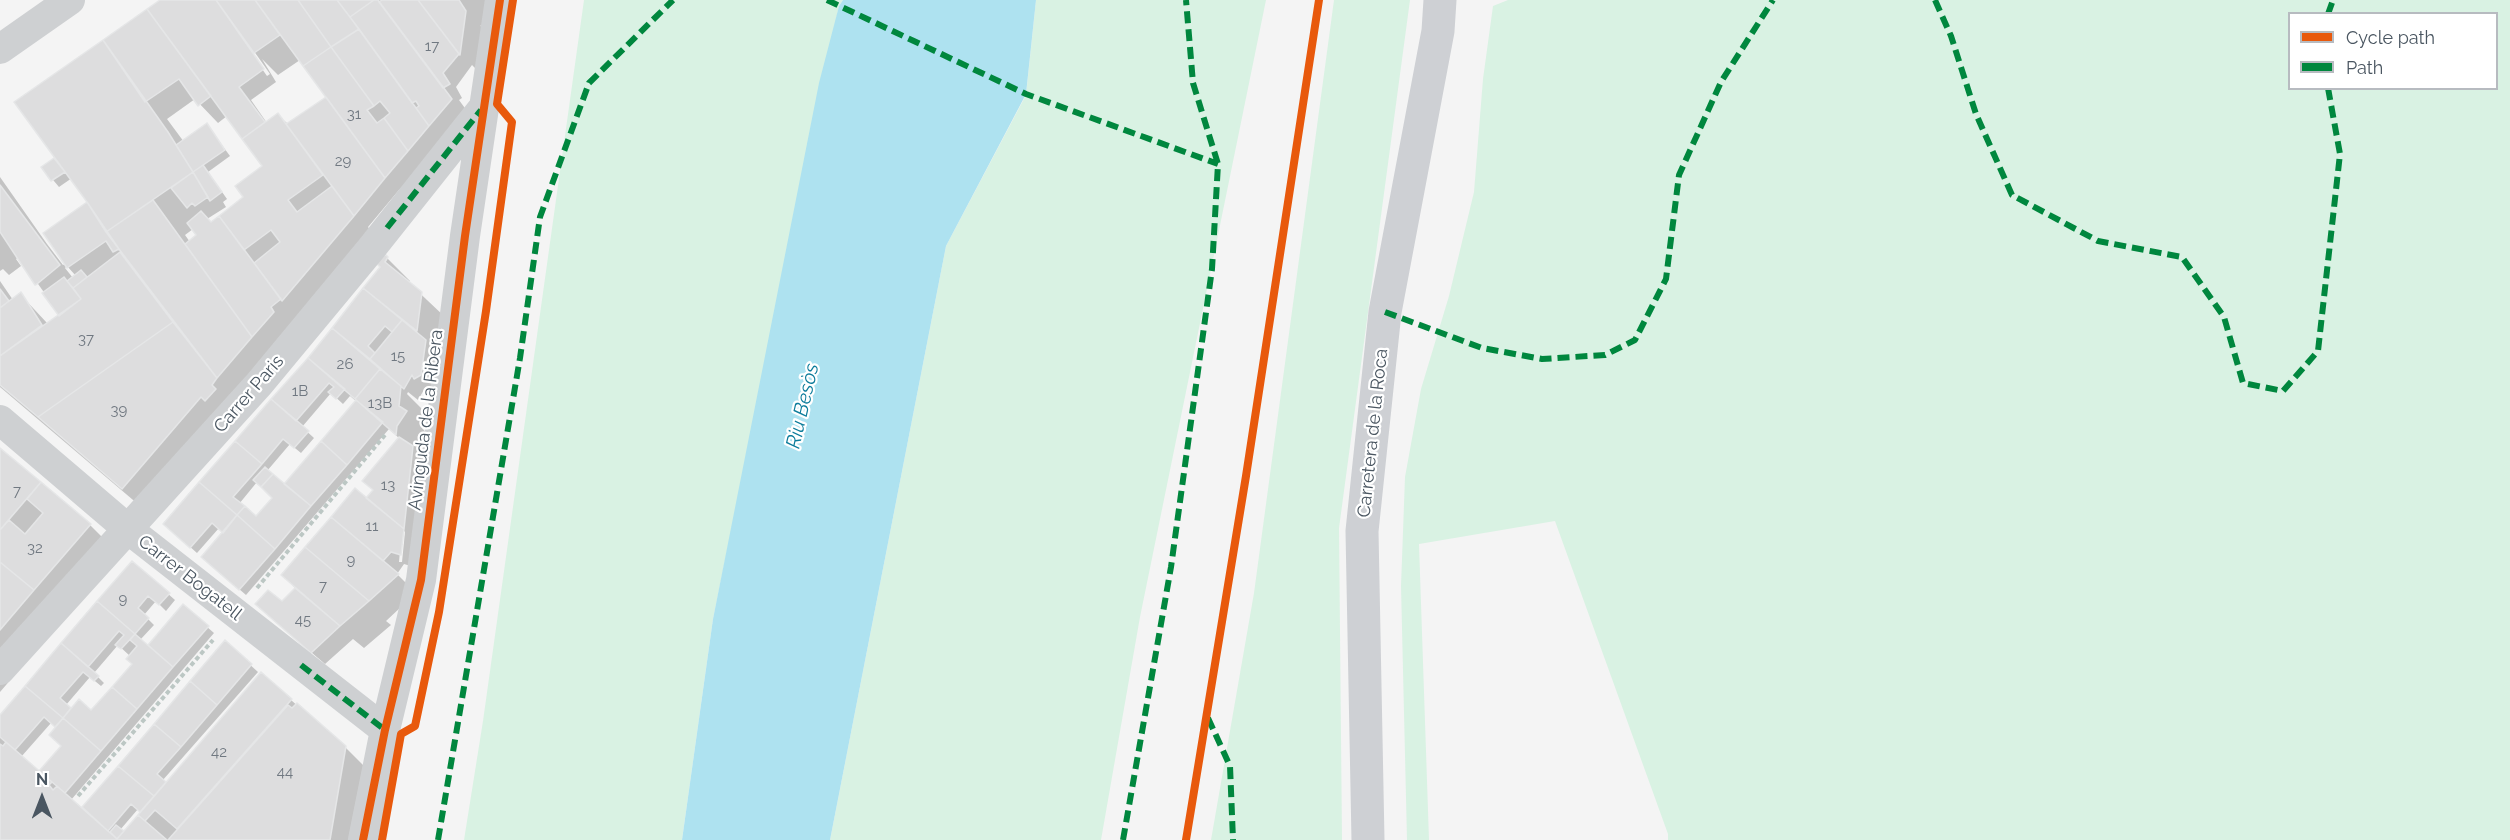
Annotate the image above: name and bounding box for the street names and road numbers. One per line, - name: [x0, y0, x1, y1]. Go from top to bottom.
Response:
- street label: Avinguda de la Ribera: [404, 328, 448, 512]
- street label: Carretera de la Roca: [1353, 348, 1393, 518]
- street label: Carrer Paris: [209, 351, 289, 437]
- street label: Carrer Bogatell: [134, 531, 246, 625]

